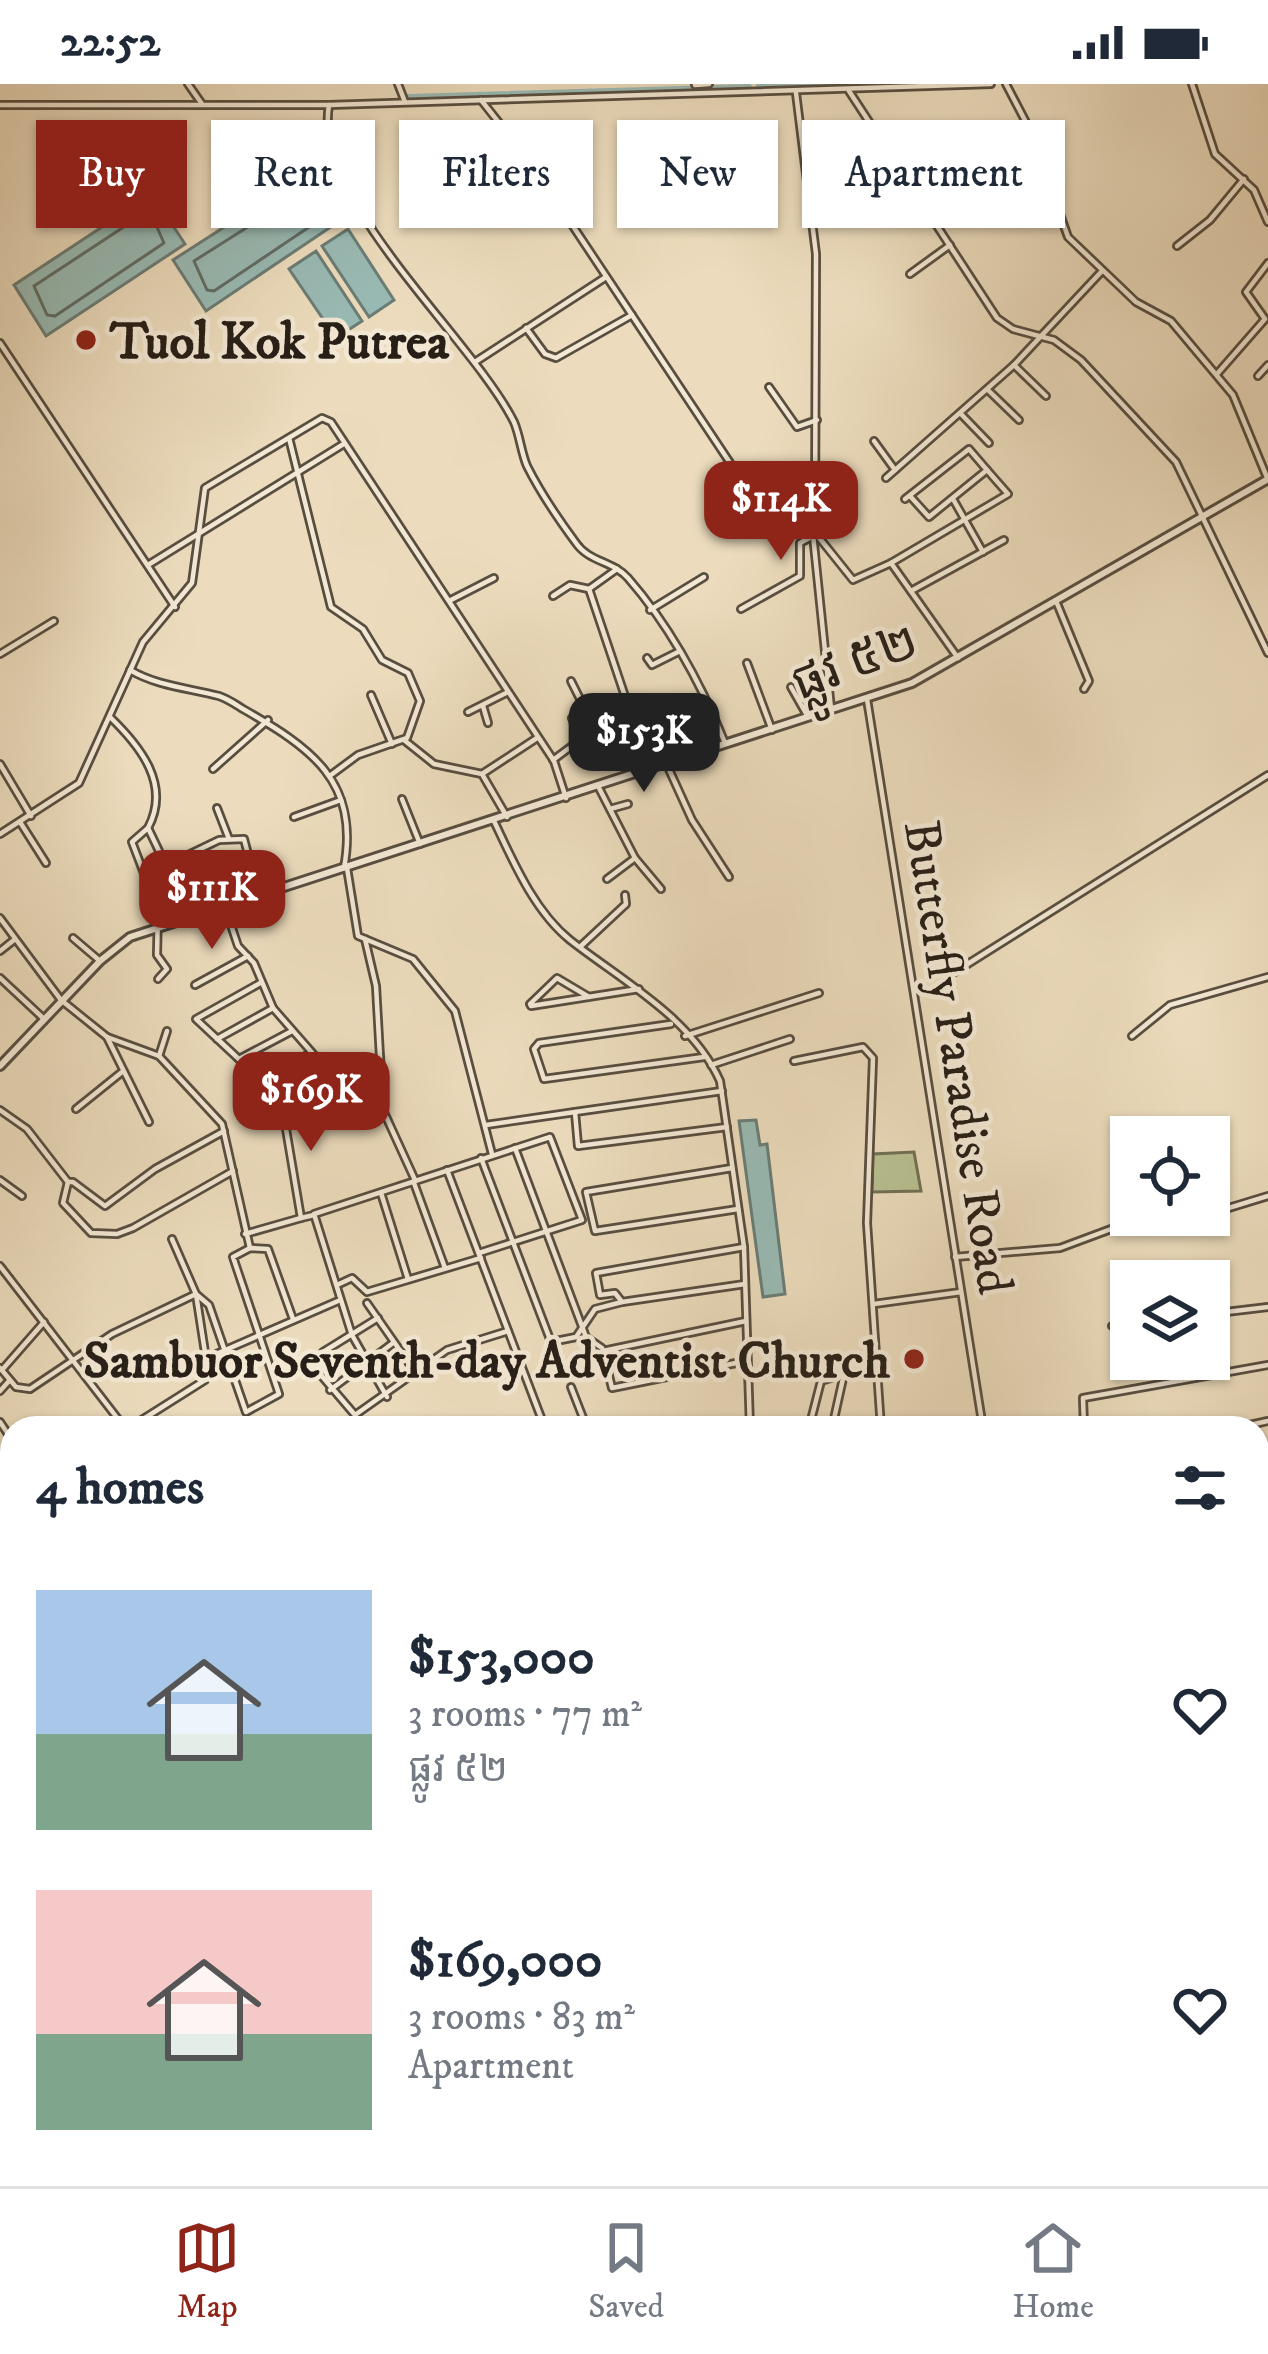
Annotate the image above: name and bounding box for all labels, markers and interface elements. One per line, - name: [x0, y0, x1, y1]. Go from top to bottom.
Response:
- text: 22:52: [60, 14, 160, 70]
- chip: Buy: [36, 120, 187, 228]
- chip: Rent: [211, 120, 375, 228]
- chip: Filters: [399, 120, 593, 228]
- chip: New: [617, 120, 778, 228]
- chip: Apartment: [802, 120, 1065, 228]
- place label: Tuol Kok Putrea: [109, 311, 450, 375]
- marker: Tuol Kok Putrea: [73, 327, 99, 353]
- pin: $114K: [697, 461, 865, 563]
- text: $114K: [731, 475, 831, 524]
- street label: ផ្លូវ ៥២: [783, 610, 931, 726]
- pin: $153K: [560, 693, 728, 795]
- text: $153K: [596, 707, 692, 756]
- street label: Butterfly Paradise Road: [888, 816, 1026, 1299]
- pin: $111K: [128, 850, 296, 952]
- text: $111K: [166, 864, 258, 913]
- pin: $169K: [227, 1052, 395, 1154]
- text: $169K: [260, 1066, 362, 1115]
- map controls: [1110, 1116, 1230, 1380]
- button: locate: [1110, 1116, 1230, 1236]
- button: layers: [1110, 1260, 1230, 1380]
- place label: Sambuor Seventh-day Adventist Church: [83, 1330, 890, 1394]
- marker: Sambuor Seventh-day Adventist Church: [901, 1346, 927, 1372]
- icon: filters: [1167, 1455, 1233, 1521]
- text: 4 homes: [36, 1456, 204, 1520]
- text: $153,000: [408, 1626, 595, 1690]
- icon: home: [132, 1638, 276, 1782]
- icon: heart: [1167, 1677, 1233, 1743]
- text: 3 rooms · 77 m²: [408, 1690, 642, 1739]
- text: ផ្លូវ ៥២: [408, 1745, 508, 1794]
- text: $169,000: [408, 1929, 602, 1993]
- icon: home: [132, 1938, 276, 2082]
- icon: heart: [1167, 1977, 1233, 2043]
- text: 3 rooms · 83 m²: [408, 1993, 635, 2042]
- text: Apartment: [408, 2042, 574, 2091]
- tab: Map: [174, 2215, 240, 2328]
- tab: Saved: [588, 2215, 664, 2328]
- tab: Home: [1012, 2215, 1094, 2328]

